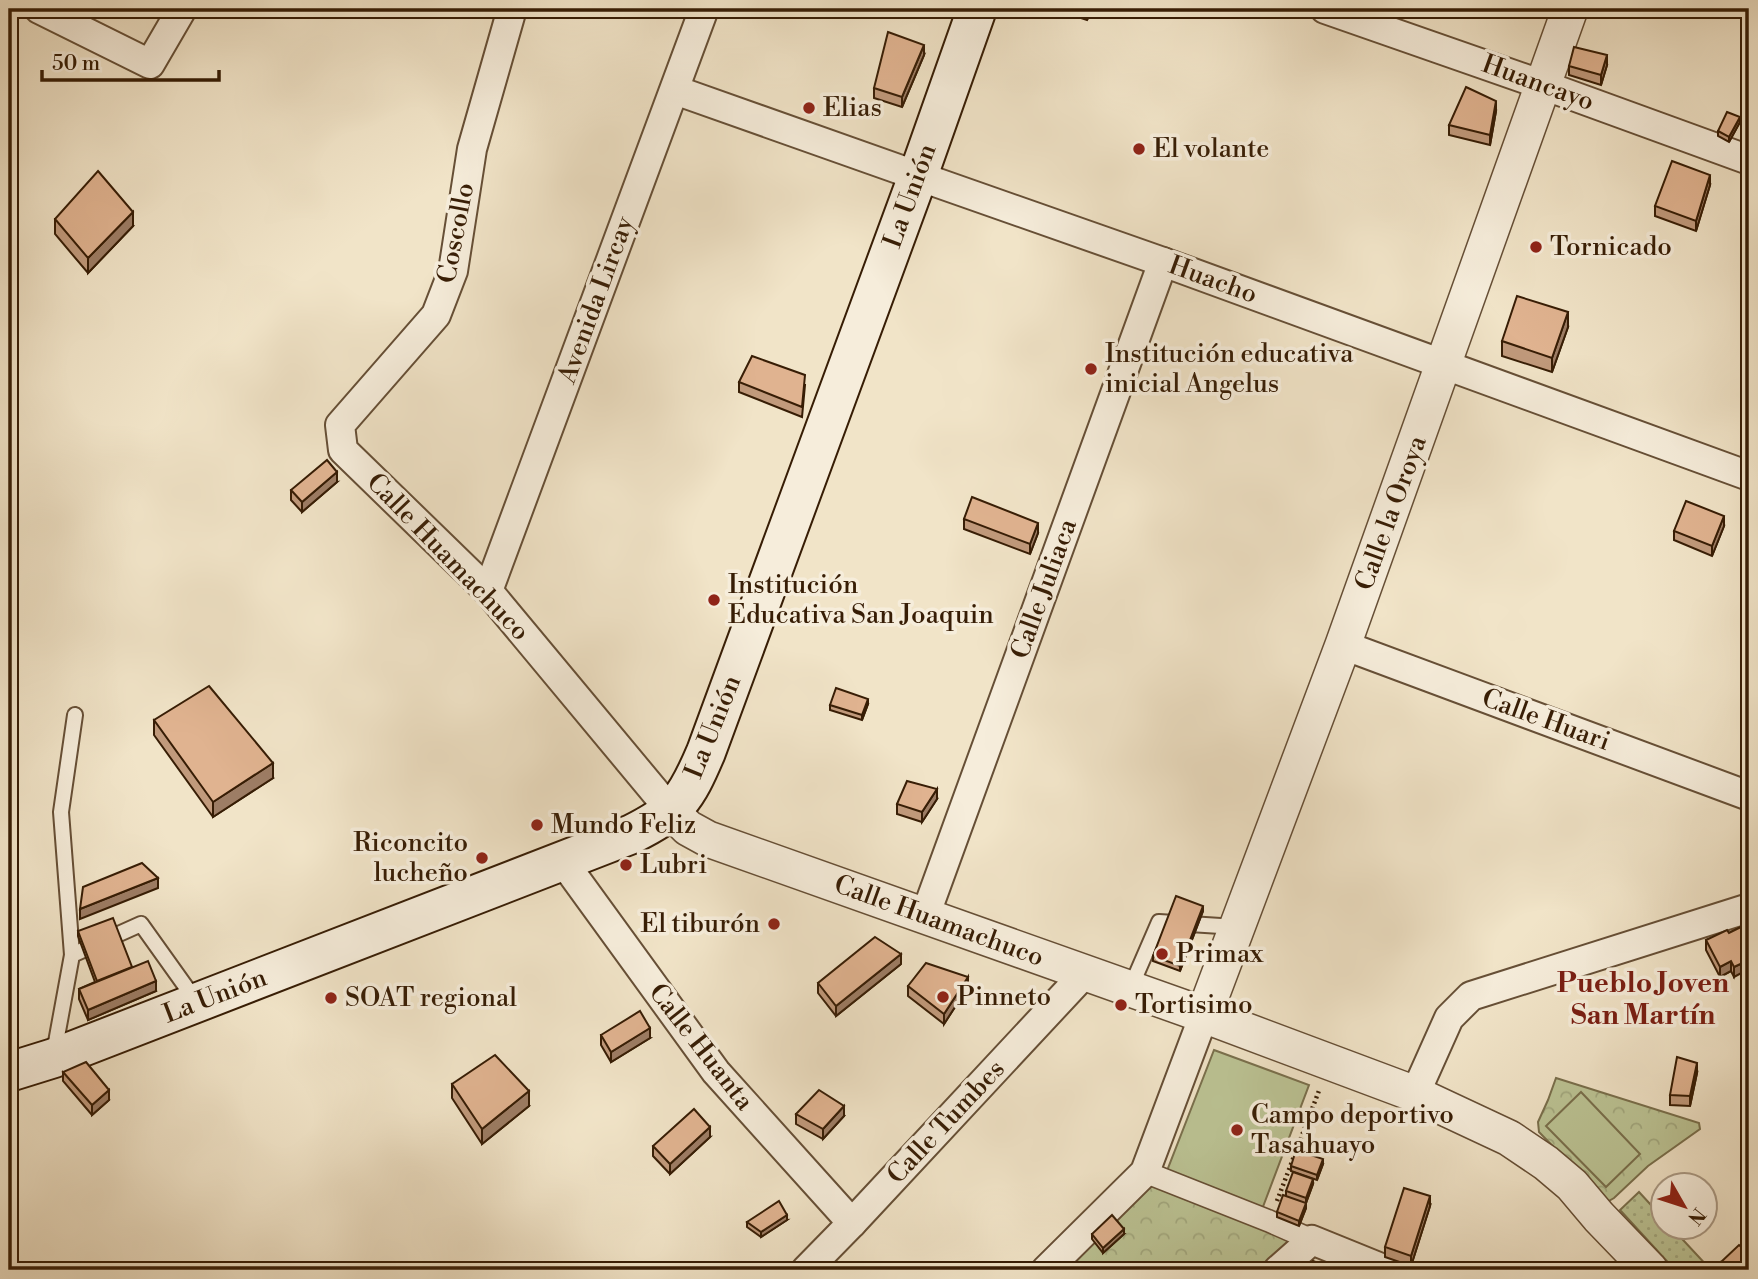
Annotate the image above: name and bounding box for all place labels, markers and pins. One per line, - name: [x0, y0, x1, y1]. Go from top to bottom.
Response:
- place label: Elias: [823, 92, 882, 124]
- marker: Elias: [801, 100, 817, 116]
- place label: El volante: [1153, 133, 1269, 165]
- marker: El volante: [1131, 141, 1147, 157]
- place label: Tornicado: [1550, 231, 1672, 263]
- marker: Tornicado: [1528, 239, 1544, 255]
- place label: Institución educativa inicial Angelus: [1105, 338, 1354, 400]
- marker: Institución educativa inicial Angelus: [1083, 361, 1099, 377]
- place label: Institución Educativa San Joaquin: [728, 569, 994, 631]
- marker: Institución Educativa San Joaquin: [706, 592, 722, 608]
- place label: Mundo Feliz: [551, 809, 696, 841]
- marker: Mundo Feliz: [529, 817, 545, 833]
- place label: Riconcito lucheño: [353, 827, 468, 889]
- place label: Lubri: [640, 849, 707, 881]
- marker: Riconcito lucheño: [474, 850, 490, 866]
- marker: Lubri: [618, 857, 634, 873]
- place label: El tiburón: [641, 908, 760, 940]
- marker: El tiburón: [766, 916, 782, 932]
- place label: Primax: [1176, 938, 1264, 970]
- marker: Primax: [1154, 946, 1170, 962]
- place label: Pinneto: [957, 981, 1051, 1013]
- place label: SOAT regional: [345, 982, 517, 1014]
- marker: Pinneto: [935, 989, 951, 1005]
- place label: Tortisimo: [1135, 989, 1253, 1021]
- marker: SOAT regional: [323, 990, 339, 1006]
- marker: Tortisimo: [1113, 997, 1129, 1013]
- place label: Campo deportivo Tasahuayo: [1251, 1099, 1454, 1161]
- marker: Campo deportivo Tasahuayo: [1229, 1122, 1245, 1138]

